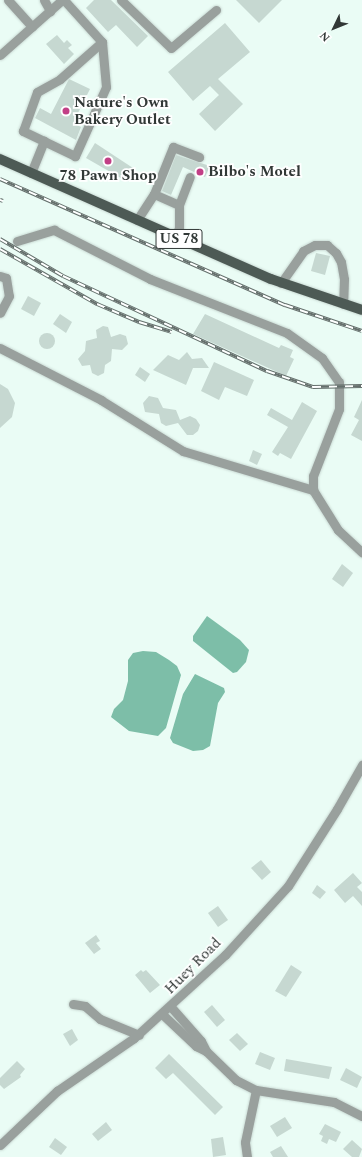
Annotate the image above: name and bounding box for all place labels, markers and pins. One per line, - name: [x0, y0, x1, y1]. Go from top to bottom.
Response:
- place label: Nature's Own Bakery Outlet: [74, 93, 171, 128]
- marker: Nature's Own Bakery Outlet: [61, 106, 71, 116]
- marker: 78 Pawn Shop: [103, 156, 113, 166]
- place label: Bilbo's Motel: [208, 163, 301, 181]
- place label: 78 Pawn Shop: [59, 167, 157, 185]
- marker: Bilbo's Motel: [195, 167, 205, 177]

